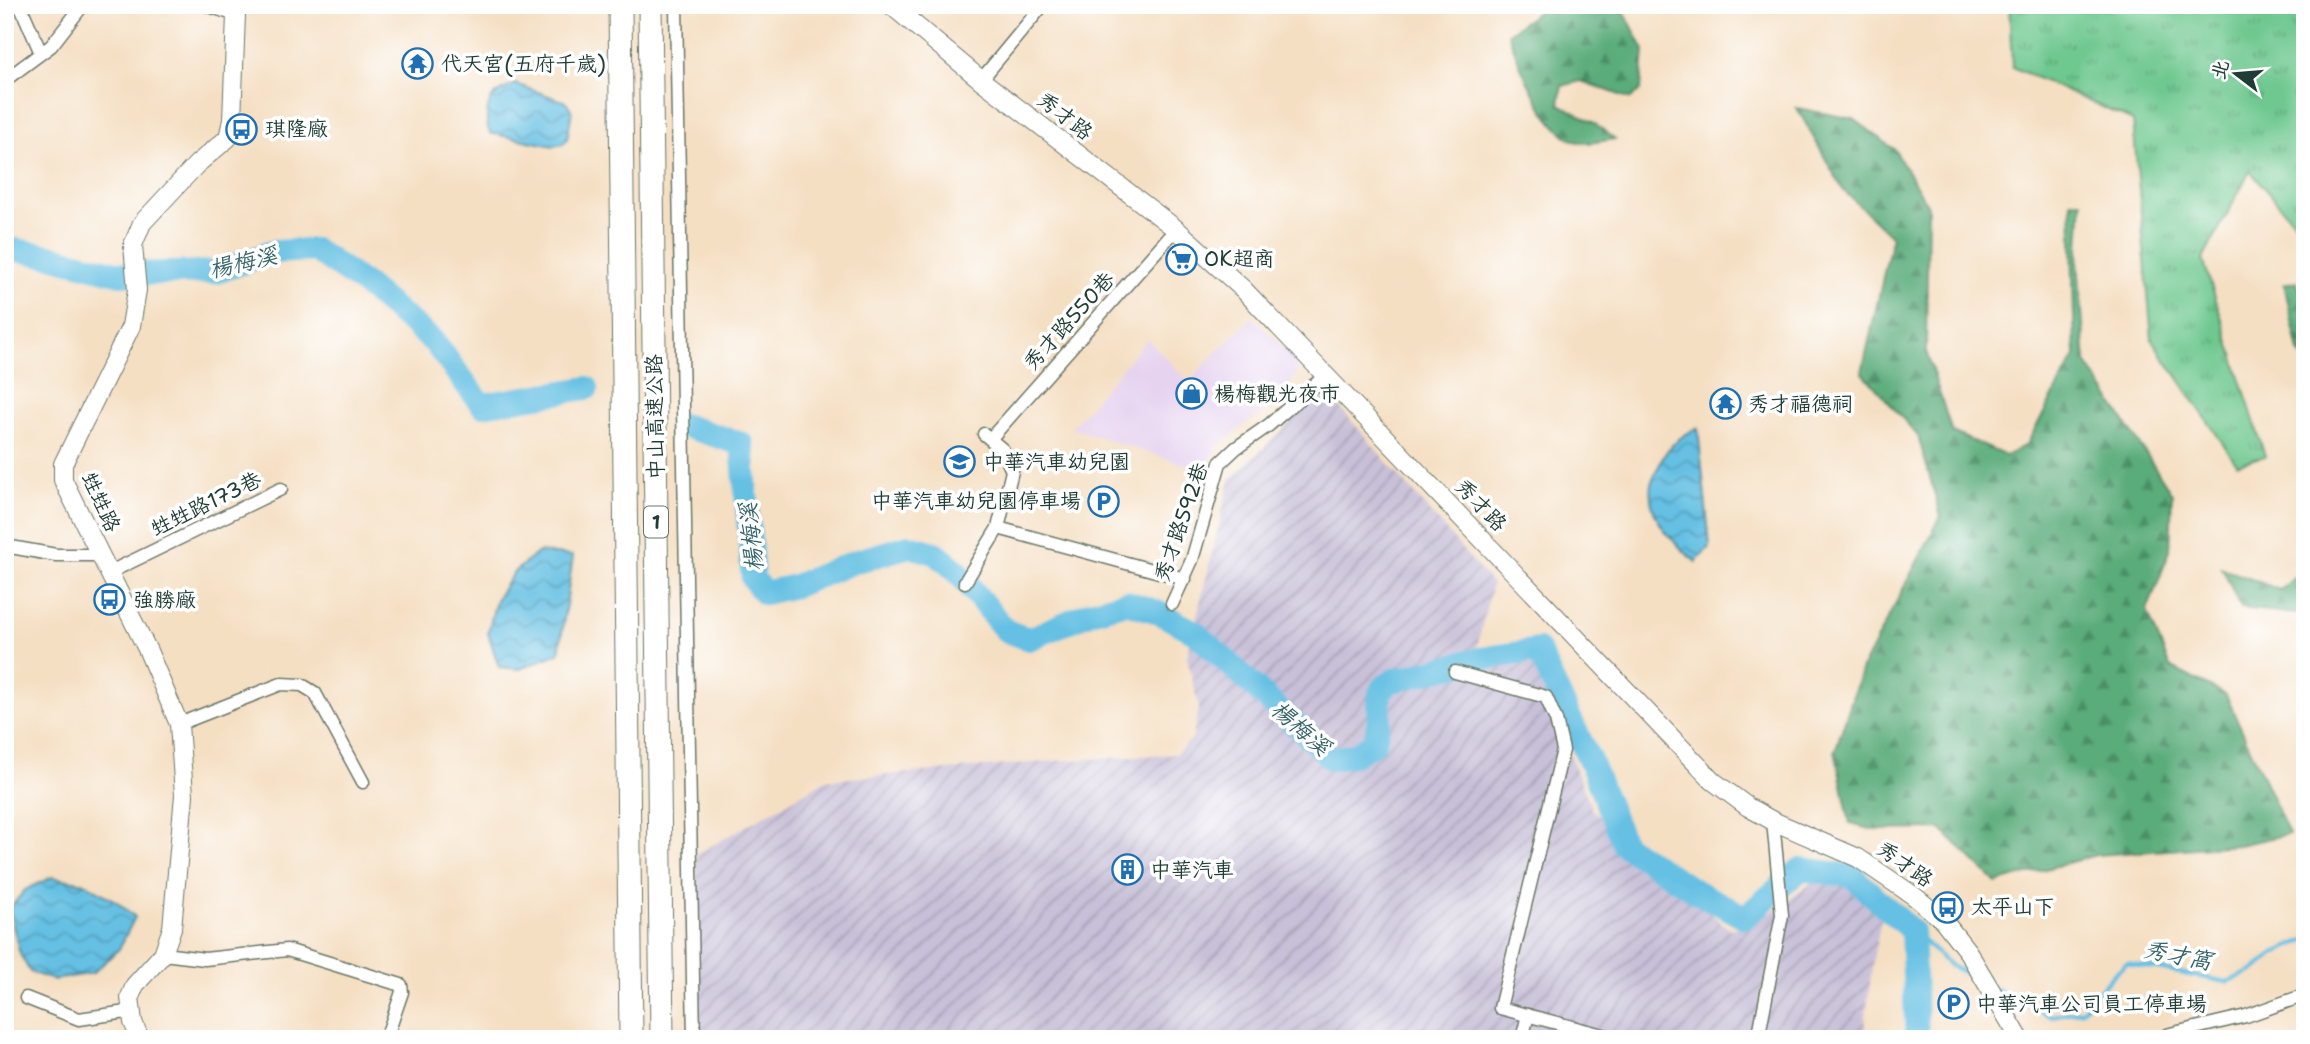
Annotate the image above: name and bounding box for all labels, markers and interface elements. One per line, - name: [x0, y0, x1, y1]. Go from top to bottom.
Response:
- north arrow: [2202, 38, 2272, 108]
- temple icon: 代天宮(五府千歲): [401, 47, 435, 81]
- place label: 代天宮(五府千歲): [441, 50, 606, 78]
- text: 北: [2206, 57, 2235, 82]
- street label: 秀才路: [1032, 86, 1098, 146]
- bus stop icon: 琪隆廠: [225, 112, 259, 146]
- place label: 琪隆廠: [265, 115, 328, 143]
- water label: 楊梅溪: [206, 239, 282, 284]
- supermarket icon: OK超商: [1164, 242, 1198, 276]
- place label: OK超商: [1204, 245, 1275, 273]
- street label: 秀才路550巷: [1017, 266, 1121, 376]
- street label: 中山高速公路: [640, 354, 670, 480]
- shop icon: 楊梅觀光夜市: [1174, 377, 1208, 411]
- place label: 楊梅觀光夜市: [1214, 380, 1340, 408]
- temple icon: 秀才福德祠: [1708, 387, 1742, 421]
- place label: 秀才福德祠: [1748, 390, 1853, 418]
- school or university icon: 中華汽車幼兒園: [943, 445, 977, 479]
- place label: 中華汽車幼兒園: [983, 448, 1130, 476]
- street label: 秀才路592巷: [1148, 459, 1214, 585]
- street label: 甡甡路173巷: [146, 465, 266, 543]
- street label: 甡甡路: [75, 468, 127, 536]
- street label: 秀才路: [1449, 473, 1513, 537]
- parking icon: 中華汽車幼兒園停車場: [1087, 484, 1121, 518]
- place label: 中華汽車幼兒園停車場: [871, 487, 1081, 515]
- water label: 楊梅溪: [732, 499, 770, 573]
- road number: 1: [644, 506, 668, 538]
- bus stop icon: 強勝廠: [93, 583, 127, 617]
- place label: 強勝廠: [133, 586, 196, 614]
- water label: 楊梅溪: [1265, 694, 1338, 763]
- street label: 秀才路: [1871, 834, 1939, 894]
- building icon: 中華汽車: [1110, 853, 1144, 887]
- place label: 中華汽車: [1150, 856, 1234, 884]
- bus stop icon: 太平山下: [1931, 890, 1965, 924]
- place label: 太平山下: [1971, 893, 2055, 921]
- water label: 秀才窩: [2141, 934, 2218, 977]
- parking icon: 中華汽車公司員工停車場: [1936, 987, 1970, 1021]
- place label: 中華汽車公司員工停車場: [1976, 990, 2207, 1018]

